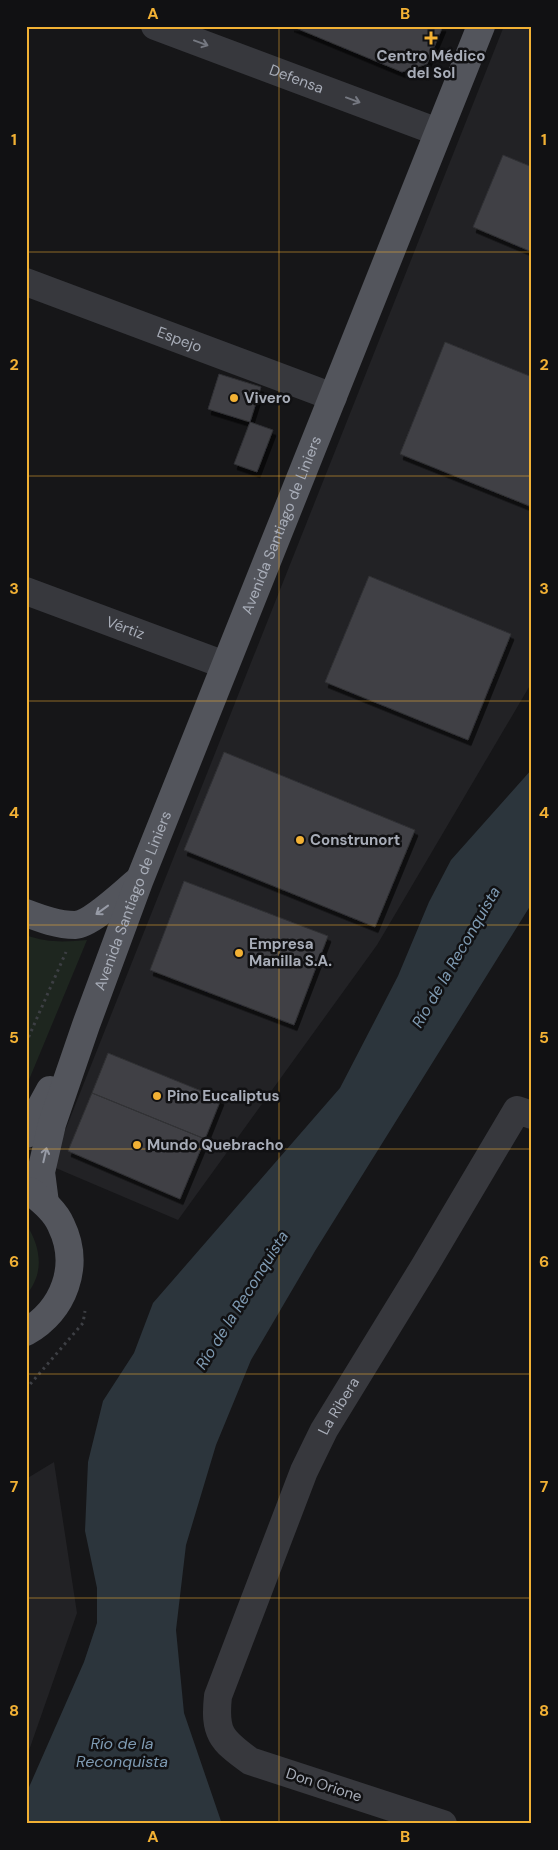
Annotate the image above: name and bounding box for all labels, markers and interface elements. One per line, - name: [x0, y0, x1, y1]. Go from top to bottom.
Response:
- text: A: [147, 3, 159, 24]
- text: B: [400, 3, 410, 24]
- marker: Centro Médico del Sol: [424, 31, 438, 45]
- one-way arrow: [193, 39, 208, 48]
- place label: Centro Médico del Sol: [376, 46, 486, 83]
- street label: Defensa: [266, 60, 326, 98]
- one-way arrow: [345, 96, 360, 105]
- text: 1: [11, 129, 17, 150]
- text: 1: [541, 129, 547, 150]
- street label: Espejo: [154, 322, 205, 357]
- text: 2: [9, 354, 19, 375]
- text: 2: [539, 354, 549, 375]
- place label: Vivero: [244, 388, 291, 408]
- marker: Vivero: [228, 392, 240, 404]
- street label: Avenida Santiago de Liniers: [237, 433, 326, 617]
- text: 3: [9, 578, 19, 599]
- text: 3: [539, 578, 549, 599]
- street label: Vértiz: [103, 612, 147, 644]
- text: 4: [9, 802, 19, 823]
- text: 4: [539, 802, 549, 823]
- street label: Avenida Santiago de Liniers: [90, 808, 176, 993]
- place label: Construnort: [310, 830, 400, 850]
- marker: Construnort: [294, 834, 306, 846]
- water label: Río de la Reconquista: [407, 882, 505, 1031]
- one-way arrow: [96, 905, 110, 915]
- place label: Empresa Manilla S.A.: [249, 934, 332, 971]
- marker: Empresa Manilla S.A.: [233, 947, 245, 959]
- text: 5: [9, 1027, 19, 1048]
- text: 5: [539, 1027, 549, 1048]
- place label: Pino Eucaliptus: [167, 1086, 280, 1106]
- marker: Pino Eucaliptus: [151, 1090, 163, 1102]
- place label: Mundo Quebracho: [147, 1135, 284, 1155]
- marker: Mundo Quebracho: [131, 1139, 143, 1151]
- one-way arrow: [41, 1147, 50, 1163]
- water label: Río de la Reconquista: [191, 1227, 293, 1373]
- text: 6: [9, 1251, 19, 1272]
- text: 6: [539, 1251, 549, 1272]
- street label: La Ribera: [313, 1373, 364, 1438]
- text: 7: [10, 1476, 19, 1497]
- text: 7: [540, 1476, 549, 1497]
- text: 8: [9, 1700, 19, 1721]
- text: 8: [539, 1700, 549, 1721]
- water label: Río de la Reconquista: [76, 1733, 168, 1772]
- street label: Don Orione: [284, 1763, 364, 1807]
- text: A: [147, 1826, 159, 1847]
- text: B: [400, 1826, 410, 1847]

